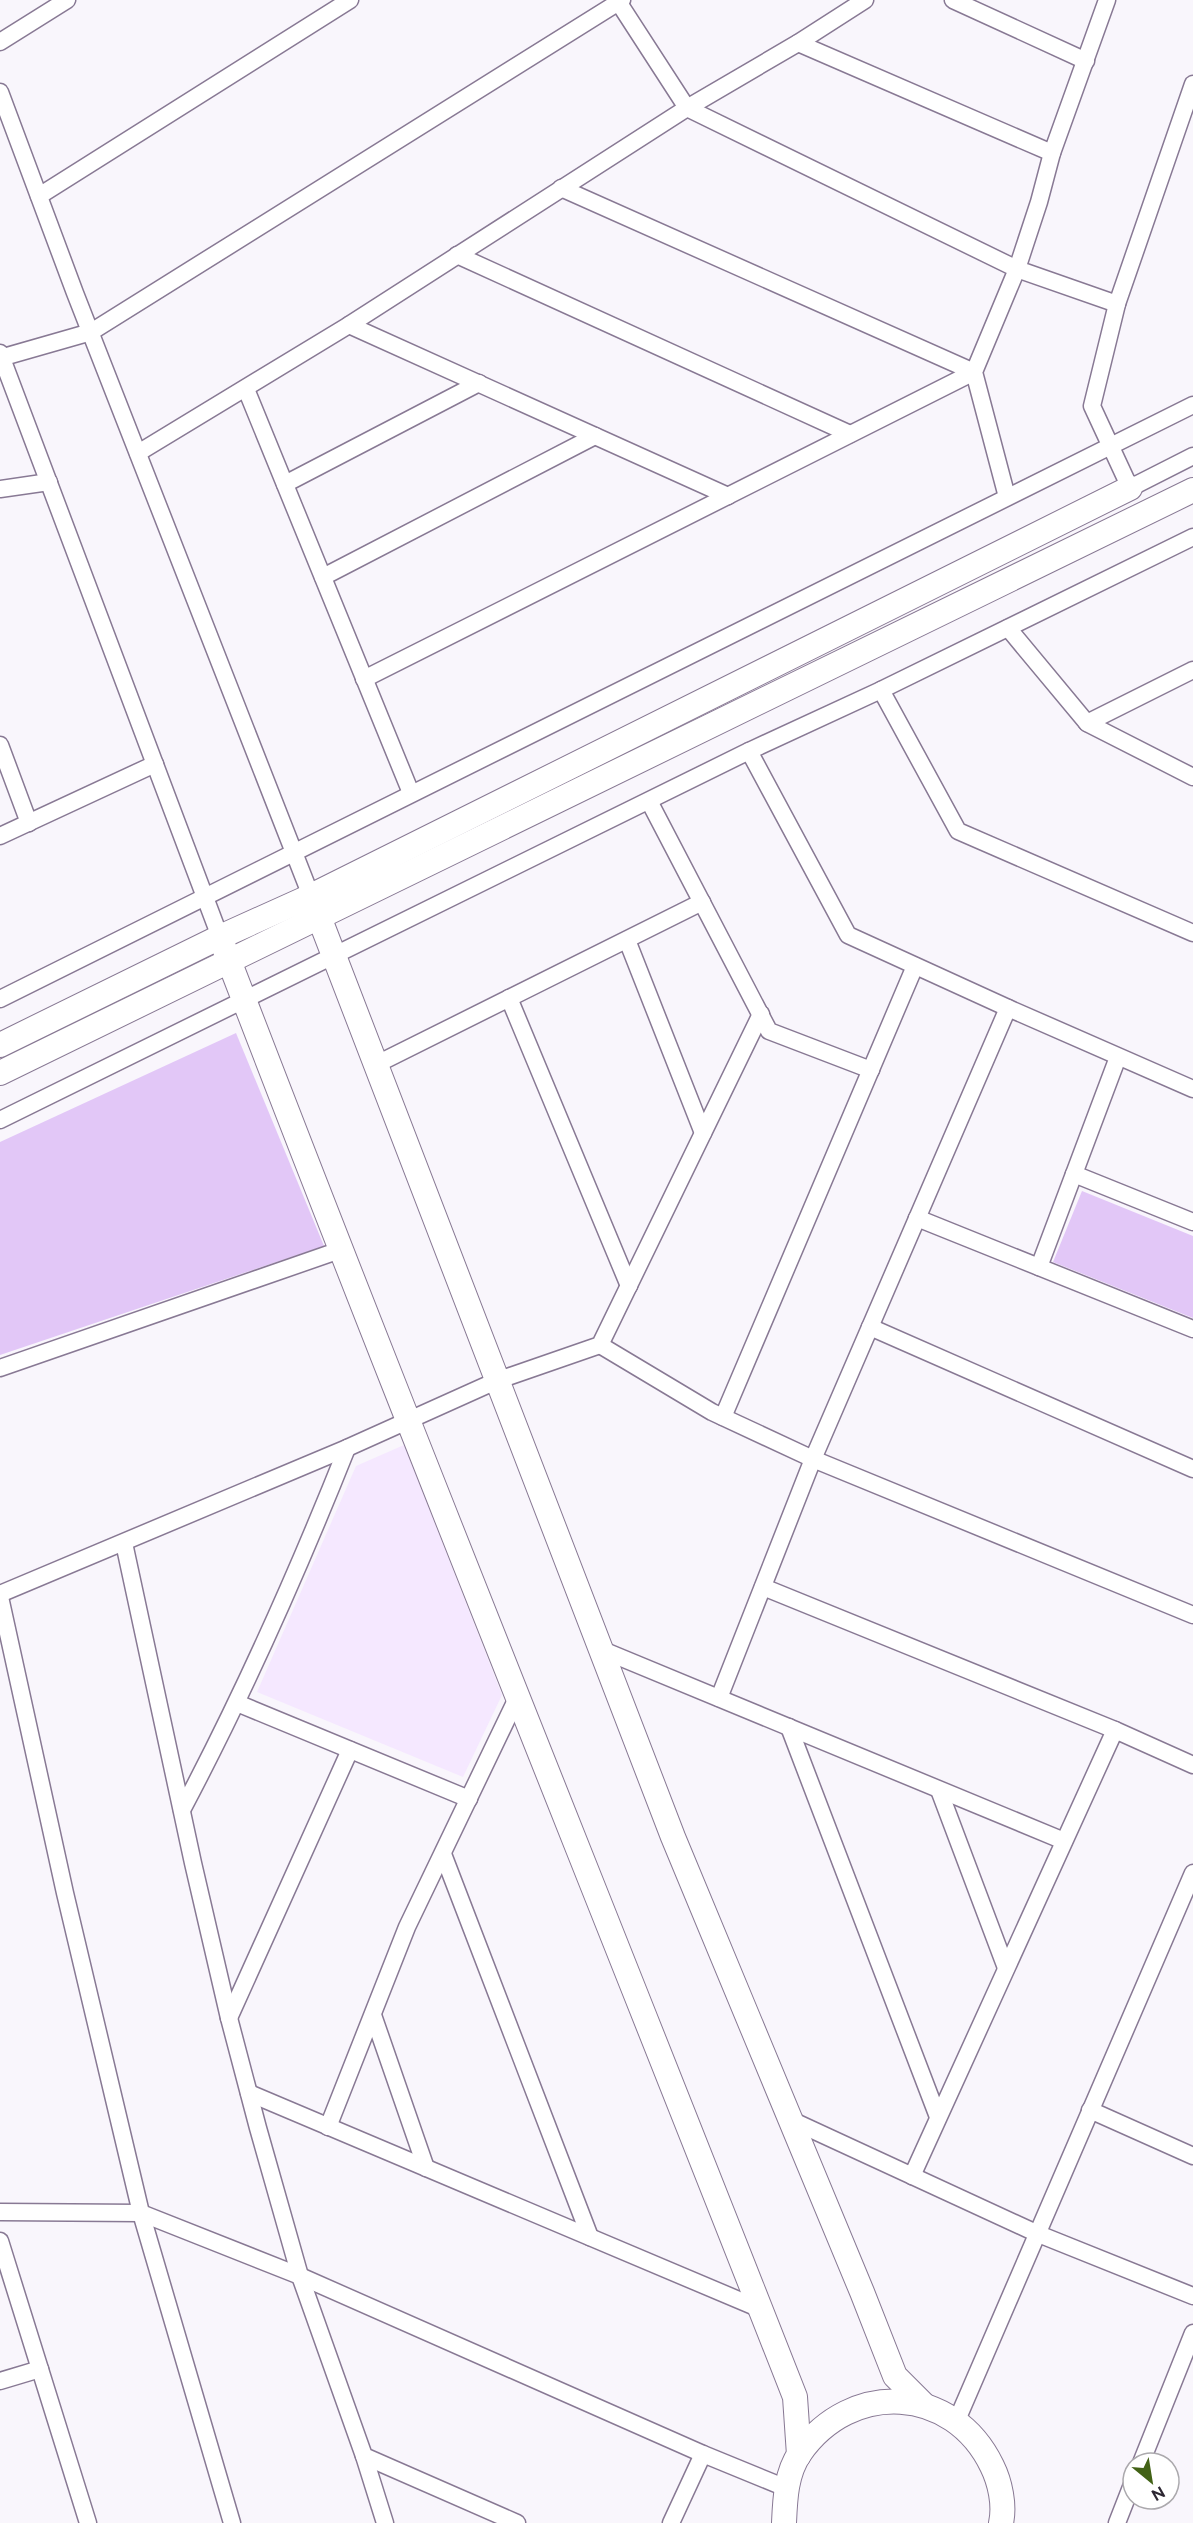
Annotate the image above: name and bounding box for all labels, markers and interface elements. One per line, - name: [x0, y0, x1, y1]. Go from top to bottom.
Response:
- north arrow: [1121, 2451, 1181, 2511]
- text: N: [1148, 2482, 1168, 2505]

